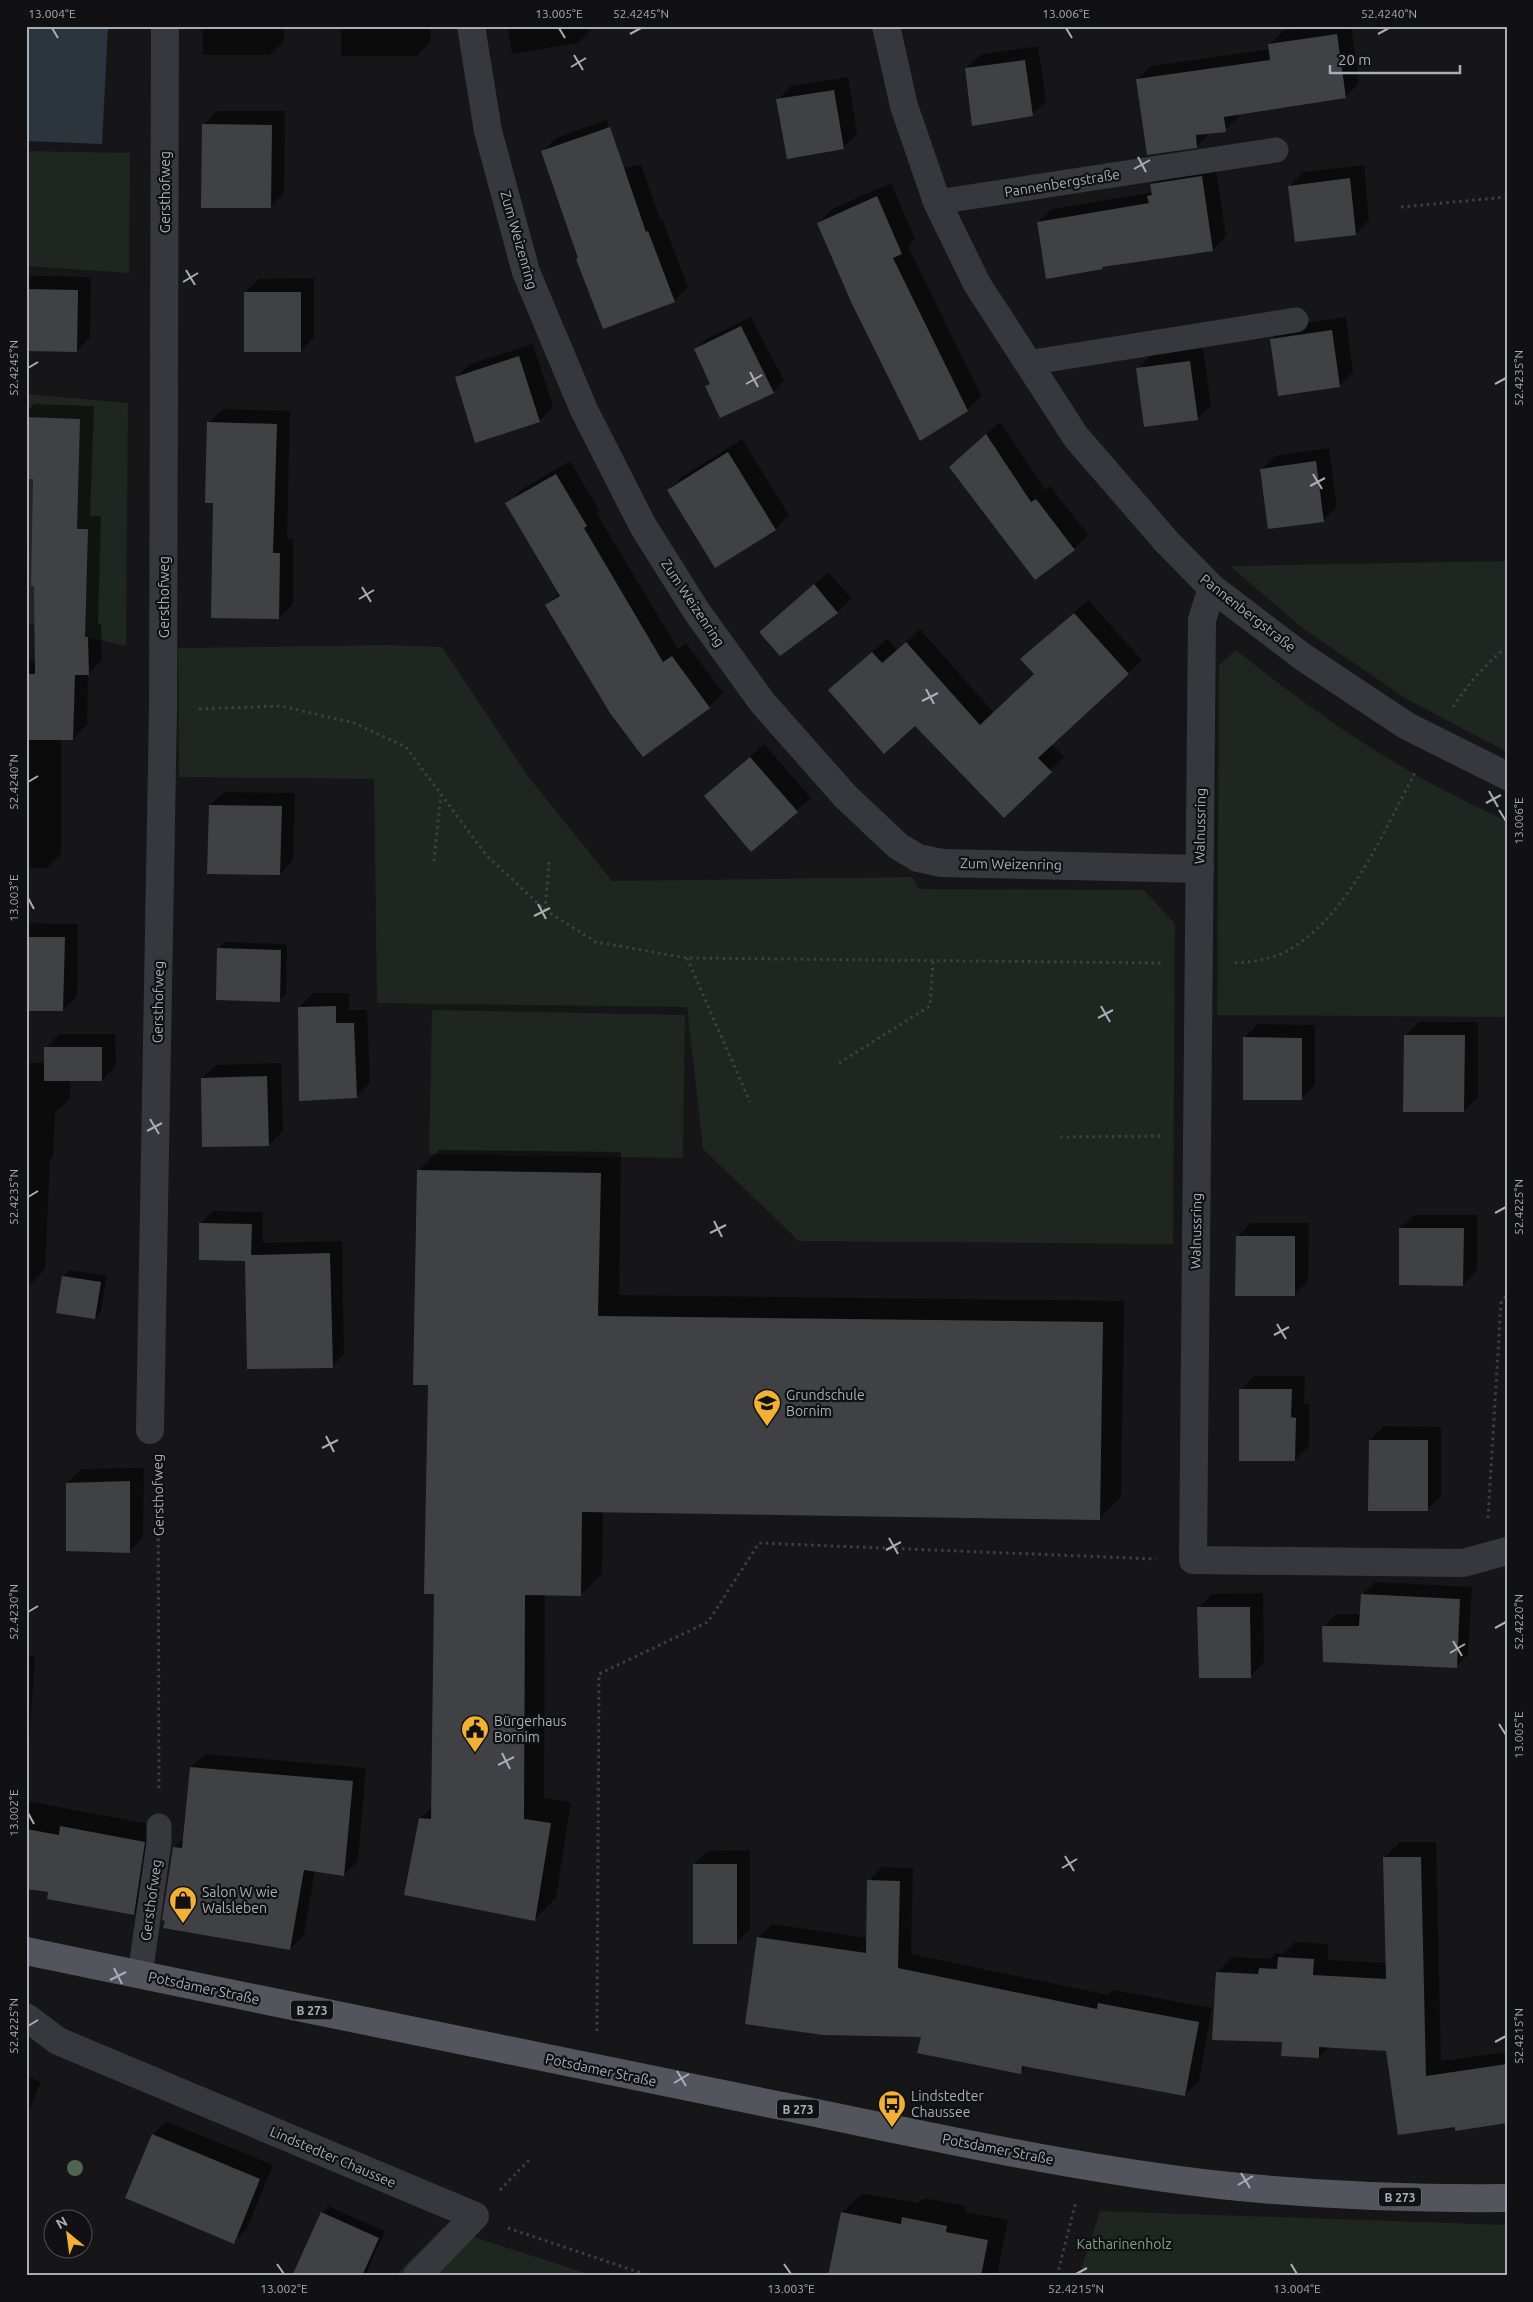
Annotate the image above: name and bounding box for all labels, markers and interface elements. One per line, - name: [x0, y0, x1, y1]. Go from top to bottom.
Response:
- text: 13.004°E: [28, 7, 76, 20]
- text: 13.005°E: [535, 7, 583, 20]
- text: 52.4245°N: [613, 7, 669, 20]
- text: 13.006°E: [1042, 7, 1090, 20]
- text: 52.4240°N: [1361, 7, 1417, 20]
- scale bar: [1330, 42, 1460, 74]
- text: 20 m: [1338, 51, 1371, 68]
- street label: Gersthofweg: [157, 151, 173, 233]
- street label: Pannenbergstraße: [1003, 166, 1121, 200]
- street label: Zum Weizenring: [497, 189, 541, 291]
- text: 52.4245°N: [7, 340, 20, 396]
- text: 52.4235°N: [1512, 350, 1525, 406]
- street label: Gersthofweg: [156, 556, 172, 638]
- street label: Zum Weizenring: [658, 556, 728, 650]
- street label: Pannenbergstraße: [1197, 571, 1299, 655]
- text: 52.4240°N: [7, 754, 20, 810]
- street label: Walnussring: [1191, 788, 1209, 864]
- text: 13.006°E: [1512, 797, 1525, 845]
- street label: Zum Weizenring: [960, 855, 1062, 873]
- text: 13.003°E: [7, 874, 20, 922]
- street label: Gersthofweg: [149, 961, 167, 1043]
- text: 52.4235°N: [7, 1169, 20, 1225]
- text: 52.4225°N: [1512, 1179, 1525, 1235]
- street label: Walnussring: [1187, 1193, 1205, 1269]
- place label: Grundschule Bornim: [786, 1387, 865, 1419]
- school or university icon: Grundschule Bornim: [752, 1388, 782, 1427]
- street label: Gersthofweg: [149, 1454, 167, 1536]
- text: 52.4230°N: [7, 1584, 20, 1640]
- text: 52.4220°N: [1512, 1594, 1525, 1650]
- text: 13.005°E: [1512, 1711, 1525, 1759]
- place label: Bürgerhaus Bornim: [494, 1713, 567, 1745]
- public building icon: Bürgerhaus Bornim: [460, 1714, 490, 1753]
- text: 13.002°E: [7, 1789, 20, 1837]
- street label: Gersthofweg: [137, 1858, 165, 1942]
- place label: Salon W wie Walsleben: [202, 1884, 278, 1916]
- shop icon: Salon W wie Walsleben: [168, 1885, 198, 1924]
- street label: Potsdamer Straße: [147, 1968, 261, 2008]
- text: 52.4225°N: [7, 1998, 20, 2054]
- road number: B 273: [291, 2000, 333, 2020]
- text: 52.4215°N: [1512, 2008, 1525, 2064]
- street label: Potsdamer Straße: [544, 2050, 658, 2090]
- place label: Lindstedter Chaussee: [911, 2088, 984, 2120]
- bus stop icon: Lindstedter Chaussee: [877, 2089, 907, 2128]
- road number: B 273: [777, 2100, 819, 2118]
- street label: Lindstedter Chaussee: [268, 2123, 398, 2191]
- street label: Potsdamer Straße: [941, 2130, 1055, 2168]
- road number: B 273: [1379, 2188, 1421, 2206]
- north arrow: [42, 2210, 92, 2260]
- text: N: [53, 2213, 70, 2232]
- park label: Katharinenholz: [1076, 2236, 1172, 2252]
- text: 13.002°E: [260, 2282, 308, 2295]
- text: 13.003°E: [767, 2282, 815, 2295]
- text: 52.4215°N: [1048, 2282, 1104, 2295]
- text: 13.004°E: [1273, 2282, 1321, 2295]

